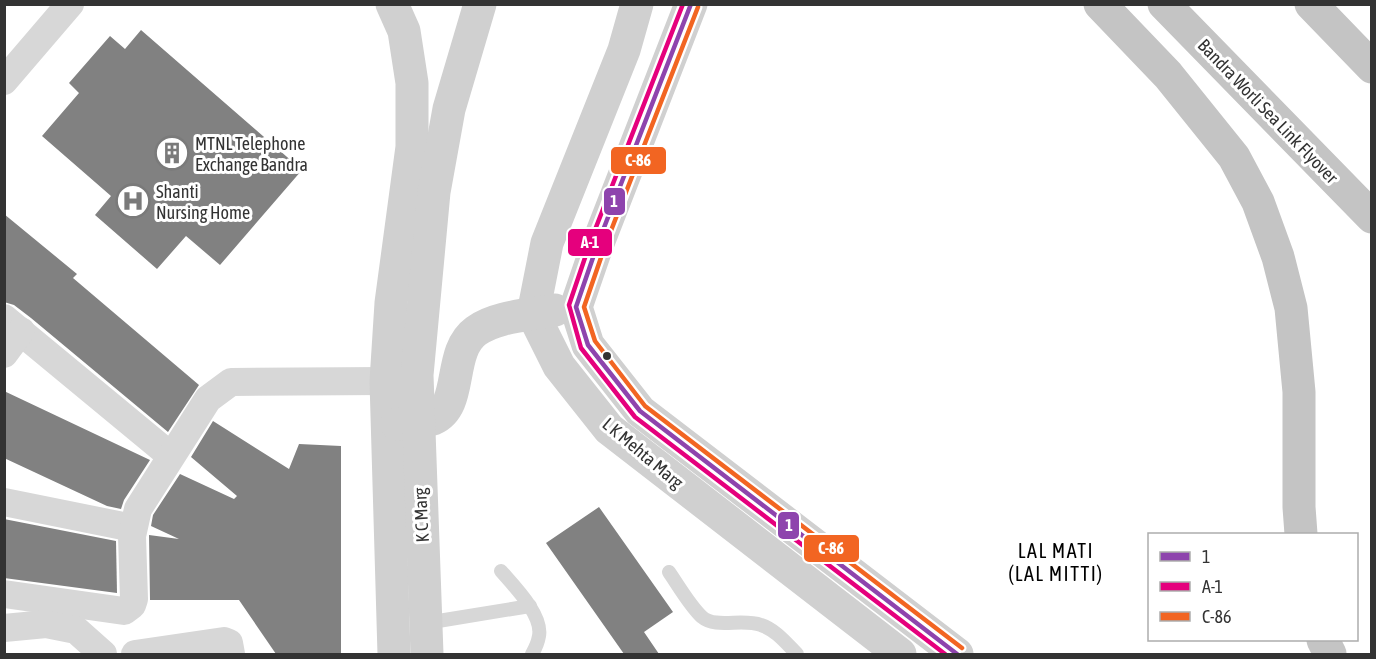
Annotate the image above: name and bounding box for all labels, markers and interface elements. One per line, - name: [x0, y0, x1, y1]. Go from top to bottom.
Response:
- street label: Bandra Worli Sea Link Flyover: [1194, 34, 1343, 188]
- place label: MTNL Telephone Exchange Bandra: [195, 133, 308, 175]
- building icon: MTNL Telephone Exchange Bandra: [154, 135, 190, 171]
- line badge: C-86: [610, 146, 667, 175]
- text: C-86: [625, 151, 652, 169]
- place label: Shanti Nursing Home: [156, 181, 250, 223]
- hospital icon: Shanti Nursing Home: [115, 183, 151, 219]
- line badge: 1: [603, 187, 626, 216]
- text: 1: [610, 192, 618, 210]
- line badge: A-1: [567, 228, 613, 257]
- text: A-1: [580, 233, 600, 251]
- unlabelled marker: [601, 350, 613, 362]
- street label: L K Mehta Marg: [598, 413, 688, 493]
- street label: K C Marg: [409, 487, 433, 543]
- line badge: 1: [777, 511, 800, 540]
- text: 1: [785, 516, 793, 534]
- legend: [1148, 533, 1358, 641]
- line badge: C-86: [803, 534, 860, 563]
- text: C-86: [818, 539, 845, 557]
- district label: LAL MATI (LAL MITTI): [1008, 539, 1104, 585]
- text: 1: [1202, 546, 1210, 567]
- text: A-1: [1202, 576, 1223, 597]
- text: C-86: [1202, 606, 1232, 627]

